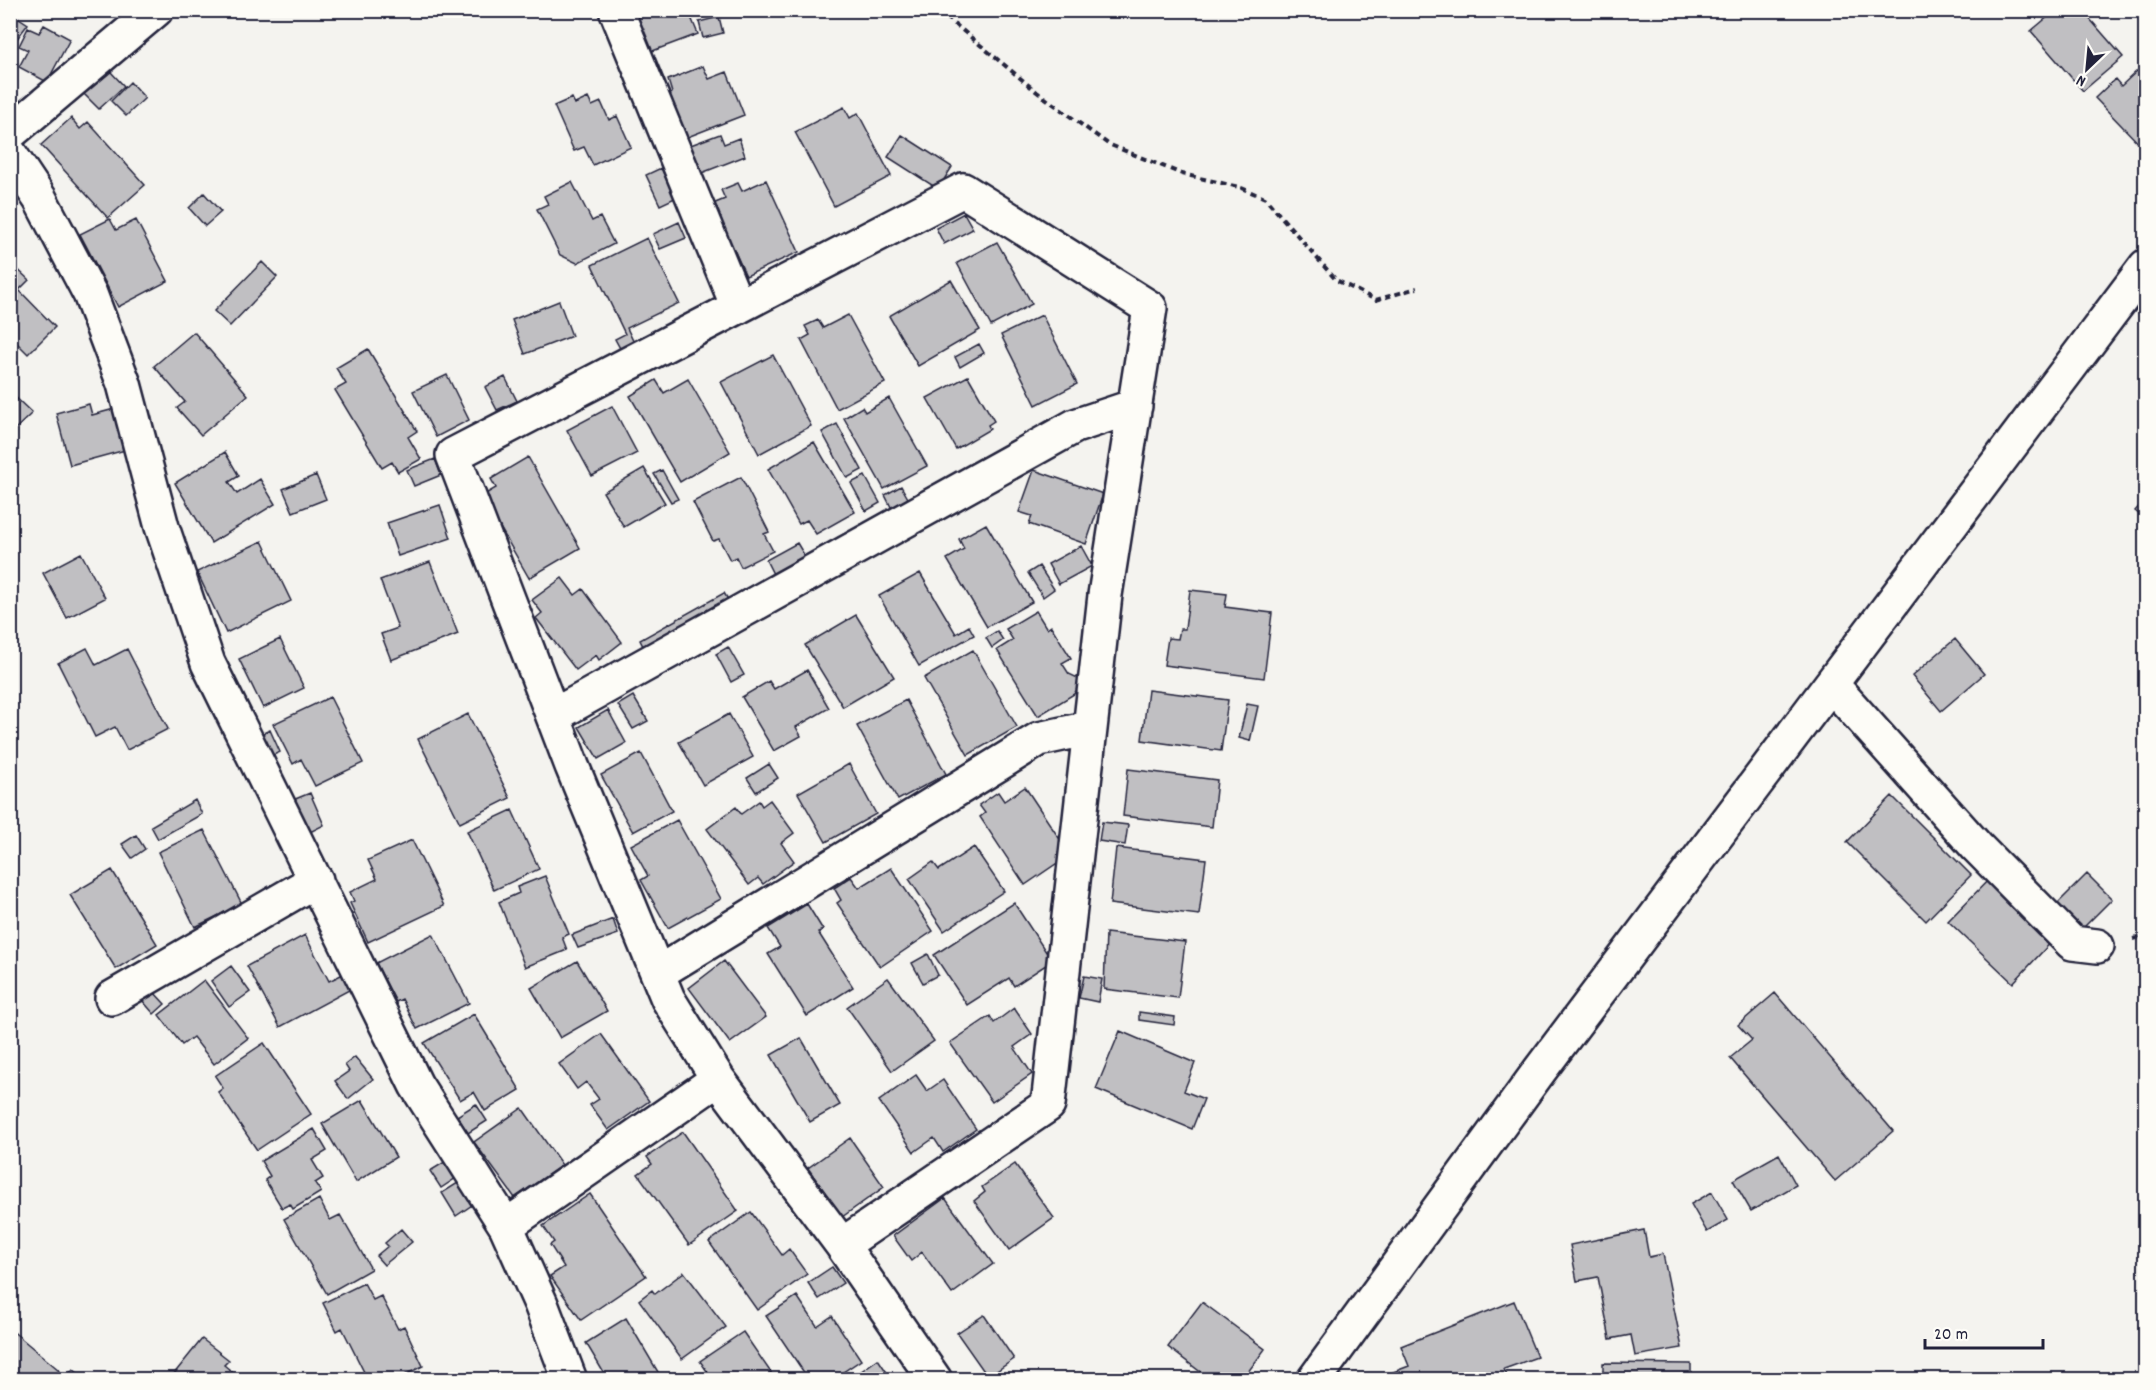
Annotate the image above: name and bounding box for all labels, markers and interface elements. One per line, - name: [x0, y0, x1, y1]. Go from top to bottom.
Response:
- north arrow: [2057, 39, 2117, 99]
- text: N: [2073, 68, 2090, 92]
- scale bar: [1925, 1312, 2044, 1350]
- text: 20 m: [1934, 1323, 1968, 1348]

